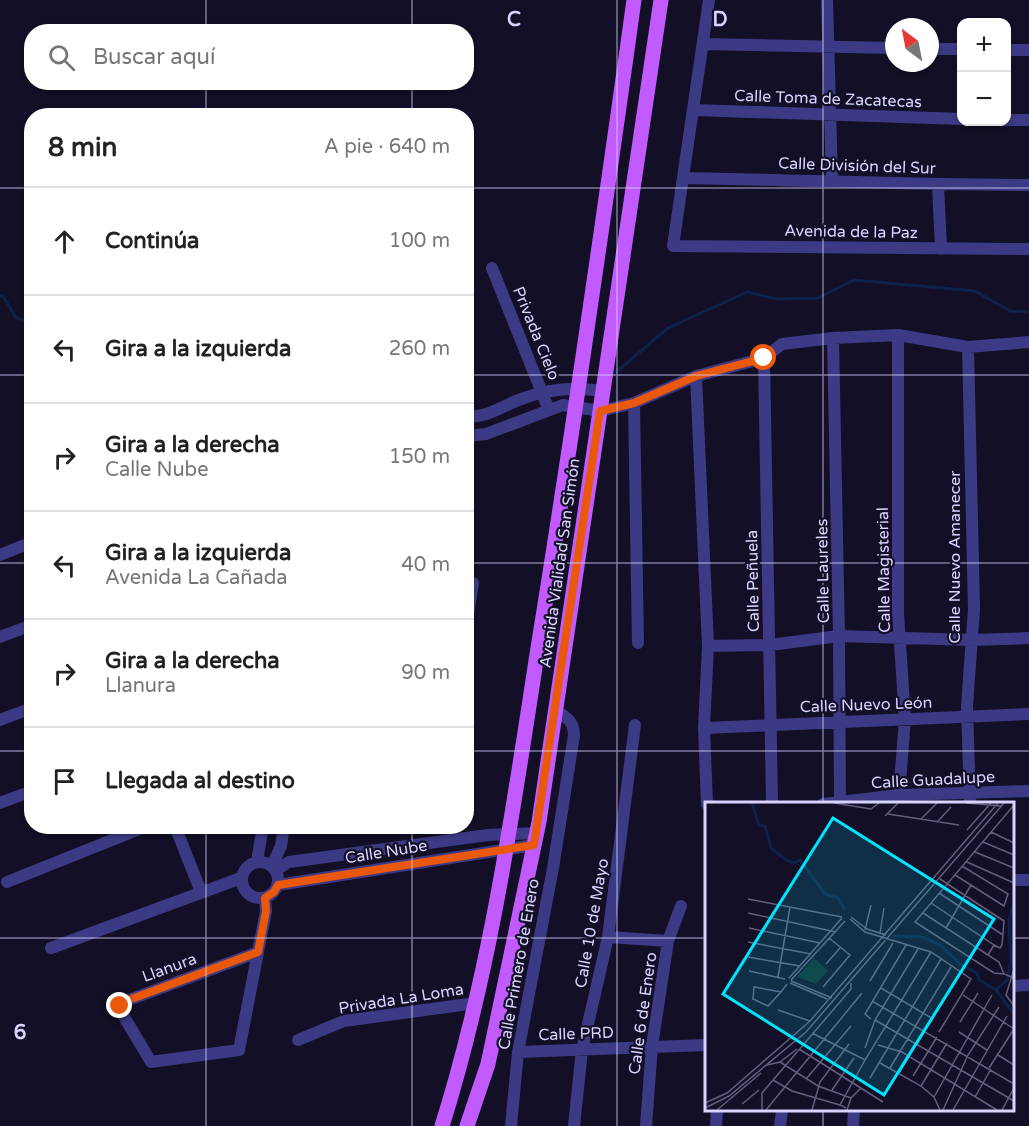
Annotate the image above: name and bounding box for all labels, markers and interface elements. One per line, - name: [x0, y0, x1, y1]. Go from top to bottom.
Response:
- text: C: [507, 8, 521, 32]
- text: D: [712, 8, 728, 32]
- north arrow: [885, 18, 939, 72]
- map controls: [957, 18, 1011, 126]
- button: +: [957, 18, 1011, 72]
- search box: [24, 24, 474, 90]
- icon: search: [45, 41, 78, 74]
- text: Buscar aquí: [93, 44, 215, 70]
- button: −: [957, 72, 1011, 126]
- street label: Calle Toma de Zacatecas: [734, 86, 922, 112]
- text: 8 min: [48, 132, 117, 163]
- text: A pie · 640 m: [324, 135, 450, 159]
- street label: Calle División del Sur: [778, 153, 937, 179]
- street label: Avenida de la Paz: [784, 221, 918, 243]
- icon: ahead: [48, 225, 81, 258]
- text: Continúa: [105, 228, 199, 254]
- text: 100 m: [389, 229, 450, 253]
- street label: Privada Cielo: [508, 284, 564, 383]
- icon: left: [48, 333, 81, 366]
- text: Gira a la izquierda: [105, 336, 291, 362]
- text: 260 m: [389, 337, 450, 361]
- route start: [750, 344, 776, 370]
- text: Gira a la derecha: [105, 432, 280, 458]
- icon: right: [48, 441, 81, 474]
- text: 150 m: [389, 445, 450, 469]
- street label: Avenida Vialidad San Simón: [535, 457, 585, 669]
- text: Calle Nube: [105, 458, 209, 482]
- street label: Calle Nuevo Amanecer: [945, 470, 965, 643]
- street label: Calle Magisterial: [873, 507, 895, 633]
- street label: Calle Laureles: [812, 518, 834, 624]
- street label: Calle Peñuela: [742, 530, 764, 632]
- text: Gira a la izquierda: [105, 540, 291, 566]
- icon: left: [48, 549, 81, 582]
- text: 40 m: [401, 553, 450, 577]
- text: Avenida La Cañada: [105, 566, 288, 590]
- text: Gira a la derecha: [105, 648, 280, 674]
- icon: right: [48, 657, 81, 690]
- text: 90 m: [401, 661, 450, 685]
- text: Llanura: [105, 674, 176, 698]
- street label: Calle Nuevo León: [799, 693, 933, 717]
- icon: arrive: [48, 765, 81, 798]
- street label: Calle Guadalupe: [871, 767, 996, 793]
- text: Llegada al destino: [105, 768, 295, 794]
- inset map: [705, 802, 1014, 1111]
- street label: Calle Nube: [344, 836, 429, 868]
- street label: Calle 10 de Mayo: [571, 857, 613, 990]
- street label: Calle Primero de Enero: [494, 877, 544, 1051]
- street label: Llanura: [139, 949, 199, 987]
- street label: Calle 6 de Enero: [625, 951, 661, 1076]
- street label: Privada La Loma: [337, 979, 465, 1019]
- route end: [106, 992, 132, 1018]
- text: 6: [14, 1021, 26, 1045]
- street label: Calle PRD: [538, 1023, 614, 1045]

